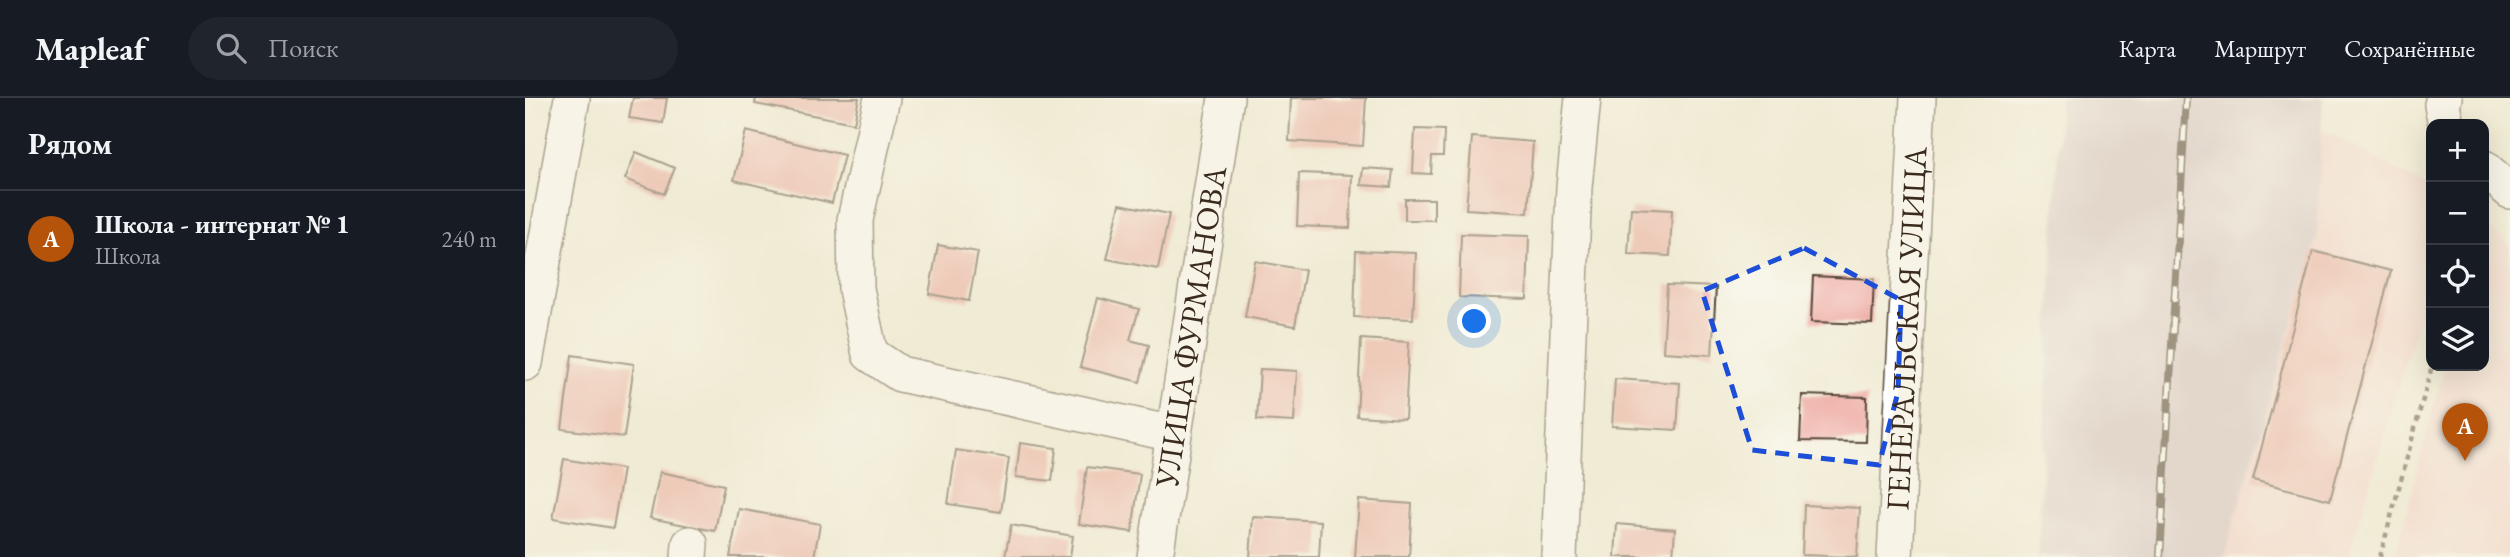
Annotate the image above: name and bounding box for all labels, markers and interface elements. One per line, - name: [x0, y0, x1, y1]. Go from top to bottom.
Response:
- search box: [188, 17, 678, 80]
- text: Mapleaf: [35, 27, 146, 70]
- icon: search: [212, 29, 250, 67]
- text: Поиск: [268, 31, 338, 65]
- text: Карта: [2119, 33, 2176, 64]
- text: Маршрут: [2214, 33, 2306, 64]
- text: Сохранённые: [2344, 33, 2475, 64]
- map controls: [2426, 119, 2489, 371]
- button: +: [2426, 119, 2489, 182]
- text: Рядом: [28, 124, 112, 163]
- street label: ГЕНЕРАЛЬСКАЯ УЛИЦА: [1876, 145, 1937, 511]
- street label: УЛИЦА ФУРМАНОВА: [1145, 162, 1236, 491]
- button: −: [2426, 182, 2489, 245]
- text: Школа - интернат № 1: [95, 207, 349, 241]
- text: A: [43, 224, 59, 254]
- text: 240 m: [441, 224, 497, 254]
- text: Школа: [95, 241, 160, 271]
- button: locate: [2426, 245, 2489, 308]
- your location: [1457, 304, 1491, 338]
- button: layers: [2426, 308, 2489, 371]
- pin: A: [2442, 403, 2488, 461]

